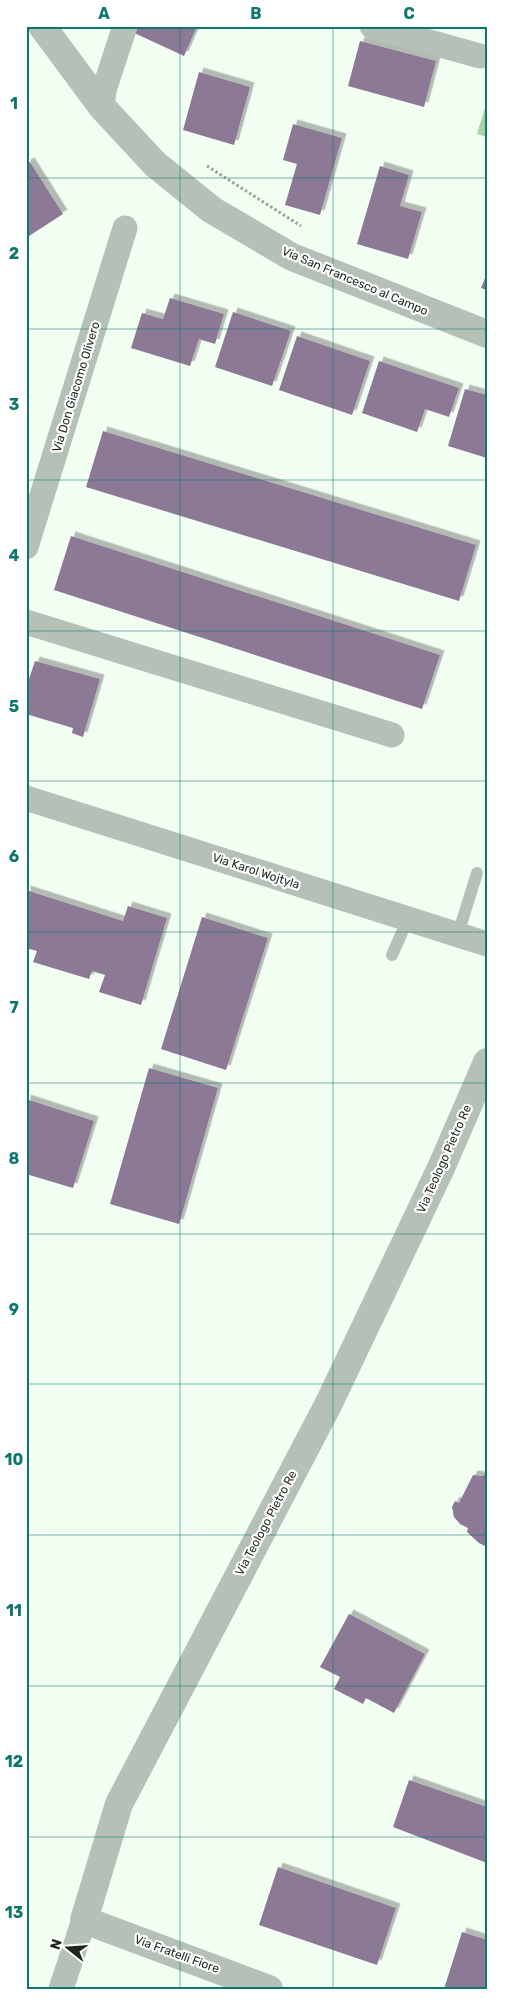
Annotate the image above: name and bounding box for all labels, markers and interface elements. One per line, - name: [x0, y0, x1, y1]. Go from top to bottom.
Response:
- text: A: [98, 4, 110, 23]
- text: B: [250, 4, 262, 23]
- text: C: [403, 4, 415, 23]
- text: 1: [10, 94, 18, 113]
- text: 2: [9, 244, 19, 263]
- street label: Via San Francesco al Campo: [280, 244, 430, 318]
- street label: Via Don Giacomo Olivero: [49, 320, 103, 454]
- text: 3: [9, 395, 19, 414]
- text: 4: [9, 546, 20, 565]
- text: 5: [9, 697, 19, 716]
- text: 6: [9, 847, 19, 866]
- street label: Via Karol Wojtyla: [210, 850, 302, 892]
- text: 7: [9, 998, 19, 1017]
- street label: Via Teologo Pietro Re: [414, 1102, 474, 1215]
- text: 8: [9, 1149, 20, 1168]
- text: 9: [9, 1300, 19, 1319]
- text: 10: [5, 1450, 24, 1469]
- street label: Via Teologo Pietro Re: [232, 1468, 300, 1578]
- text: 11: [6, 1601, 22, 1620]
- text: 12: [5, 1752, 23, 1771]
- text: 13: [5, 1903, 23, 1922]
- north arrow: [42, 1922, 92, 1972]
- street label: Via Fratelli Fiore: [133, 1932, 222, 1976]
- text: N: [46, 1937, 66, 1952]

